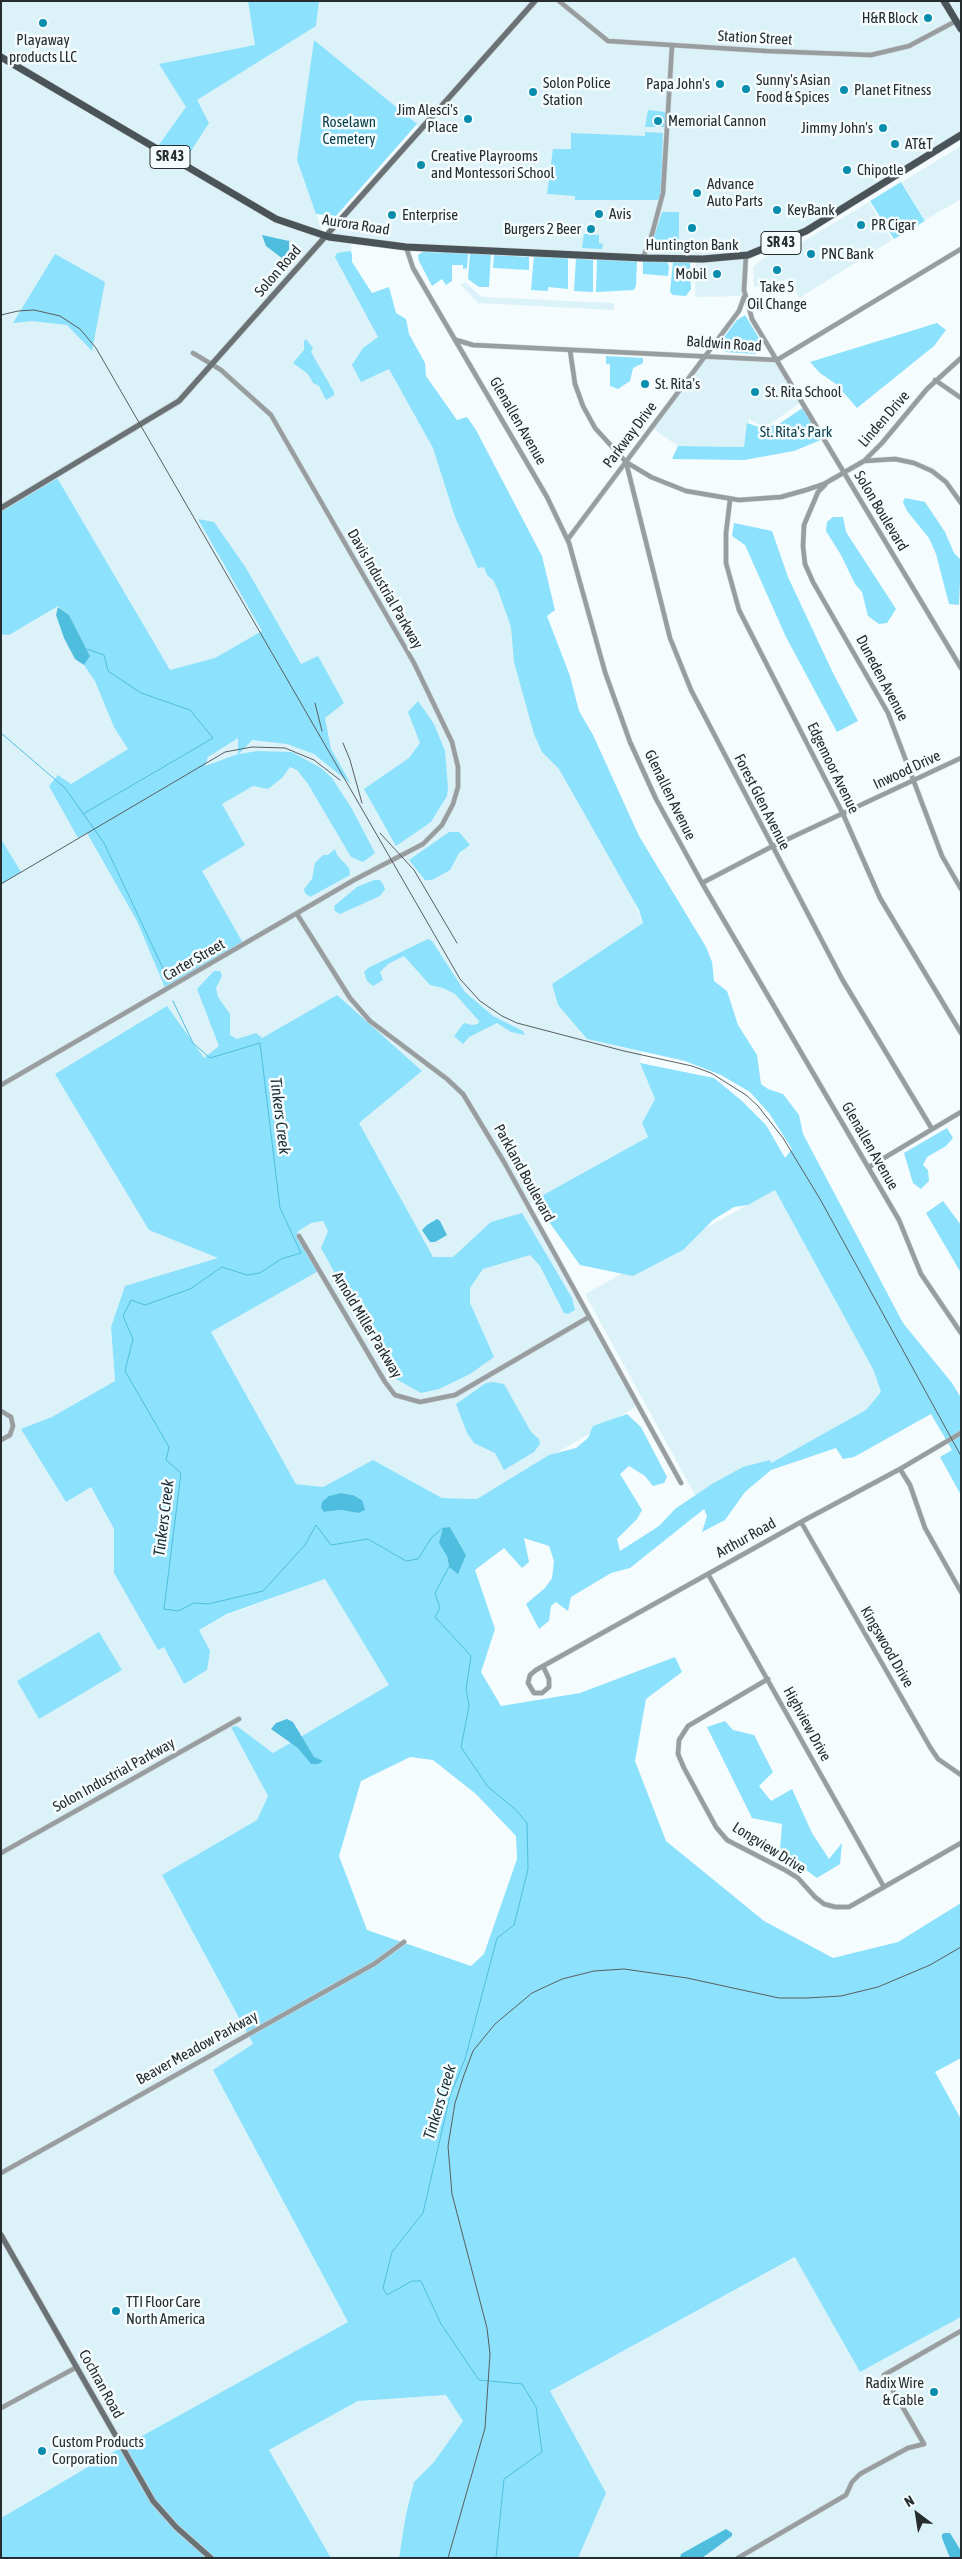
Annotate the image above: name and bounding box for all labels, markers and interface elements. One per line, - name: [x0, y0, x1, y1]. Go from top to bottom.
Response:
- place label: H&R Block: [862, 9, 918, 27]
- marker: H&R Block: [922, 12, 934, 24]
- marker: Playaway products LLC: [37, 17, 49, 29]
- street label: Station Street: [717, 27, 793, 49]
- place label: Playaway products LLC: [9, 31, 77, 66]
- place label: Sunny's Asian Food & Spices: [756, 71, 830, 106]
- place label: Solon Police Station: [543, 74, 611, 109]
- place label: Papa John's: [646, 75, 710, 93]
- marker: Papa John's: [714, 78, 726, 90]
- place label: Planet Fitness: [854, 81, 931, 99]
- marker: Sunny's Asian Food & Spices: [740, 83, 752, 95]
- marker: Planet Fitness: [838, 84, 850, 96]
- marker: Solon Police Station: [527, 86, 539, 98]
- place label: Jim Alesci's Place: [397, 101, 458, 136]
- place label: Memorial Cannon: [668, 112, 766, 130]
- park label: Roselawn Cemetery: [322, 113, 376, 148]
- marker: Jim Alesci's Place: [462, 113, 474, 125]
- marker: Memorial Cannon: [652, 115, 664, 127]
- place label: Jimmy John's: [801, 119, 873, 137]
- marker: Jimmy John's: [877, 122, 889, 134]
- place label: AT&T: [905, 135, 933, 153]
- marker: AT&T: [889, 138, 901, 150]
- road number: SR 43: [150, 146, 190, 168]
- place label: Creative Playrooms and Montessori School: [431, 147, 555, 182]
- marker: Creative Playrooms and Montessori School: [415, 159, 427, 171]
- place label: Chipotle: [857, 161, 904, 179]
- marker: Chipotle: [841, 164, 853, 176]
- place label: Advance Auto Parts: [707, 175, 763, 210]
- marker: Advance Auto Parts: [691, 187, 703, 199]
- place label: KeyBank: [787, 201, 835, 219]
- marker: KeyBank: [771, 204, 783, 216]
- place label: Avis: [609, 205, 631, 223]
- place label: Enterprise: [402, 206, 458, 224]
- marker: Avis: [593, 208, 605, 220]
- marker: Enterprise: [386, 209, 398, 221]
- street label: Aurora Road: [321, 211, 391, 239]
- place label: PR Cigar: [871, 216, 916, 234]
- marker: PR Cigar: [855, 219, 867, 231]
- place label: Burgers 2 Beer: [504, 220, 581, 238]
- marker: Huntington Bank: [686, 222, 698, 234]
- marker: Burgers 2 Beer: [585, 223, 597, 235]
- road number: SR 43: [761, 232, 801, 254]
- place label: Huntington Bank: [645, 236, 739, 254]
- street label: Solon Road: [251, 242, 305, 300]
- place label: PNC Bank: [821, 245, 874, 263]
- marker: PNC Bank: [805, 248, 817, 260]
- marker: Take 5 Oil Change: [771, 264, 783, 276]
- place label: Mobil: [675, 265, 707, 283]
- marker: Mobil: [711, 268, 723, 280]
- place label: Take 5 Oil Change: [747, 278, 807, 313]
- street label: Baldwin Road: [686, 332, 762, 356]
- street label: Glenallen Avenue: [486, 374, 550, 468]
- place label: St. Rita's: [655, 375, 700, 393]
- marker: St. Rita's: [639, 378, 651, 390]
- place label: St. Rita School: [765, 383, 842, 401]
- marker: St. Rita School: [749, 386, 761, 398]
- street label: Linden Drive: [855, 387, 913, 451]
- street label: Parkway Drive: [599, 398, 661, 472]
- park label: St. Rita's Park: [760, 423, 832, 441]
- street label: Solon Boulevard: [850, 468, 912, 554]
- street label: Davis Industrial Parkway: [343, 526, 427, 652]
- street label: Duneden Avenue: [852, 632, 912, 724]
- street label: Edgemoor Avenue: [803, 719, 863, 817]
- street label: Glenallen Avenue: [640, 747, 700, 843]
- street label: Inwood Drive: [870, 747, 944, 793]
- street label: Forest Glen Avenue: [730, 751, 794, 853]
- street label: Carter Street: [160, 935, 228, 985]
- water label: Tinkers Creek: [266, 1076, 294, 1156]
- street label: Glenallen Avenue: [838, 1099, 902, 1193]
- street label: Parkland Boulevard: [490, 1121, 558, 1225]
- street label: Arnold Miller Parkway: [328, 1269, 406, 1381]
- water label: Tinkers Creek: [150, 1478, 178, 1558]
- street label: Arthur Road: [713, 1514, 779, 1562]
- street label: Kingswood Drive: [856, 1603, 918, 1691]
- street label: Highview Drive: [779, 1684, 835, 1764]
- street label: Solon Industrial Parkway: [50, 1734, 178, 1816]
- street label: Longview Drive: [729, 1818, 809, 1878]
- street label: Beaver Meadow Parkway: [133, 2007, 261, 2089]
- water label: Tinkers Creek: [420, 2062, 460, 2142]
- place label: TTI Floor Care North America: [126, 2293, 205, 2328]
- marker: TTI Floor Care North America: [110, 2305, 122, 2317]
- street label: Cochran Road: [75, 2347, 127, 2421]
- place label: Radix Wire & Cable: [865, 2374, 924, 2409]
- marker: Radix Wire & Cable: [928, 2386, 940, 2398]
- place label: Custom Products Corporation: [52, 2433, 144, 2468]
- marker: Custom Products Corporation: [36, 2445, 48, 2457]
- north arrow: [892, 2489, 942, 2539]
- text: N: [902, 2492, 917, 2510]

